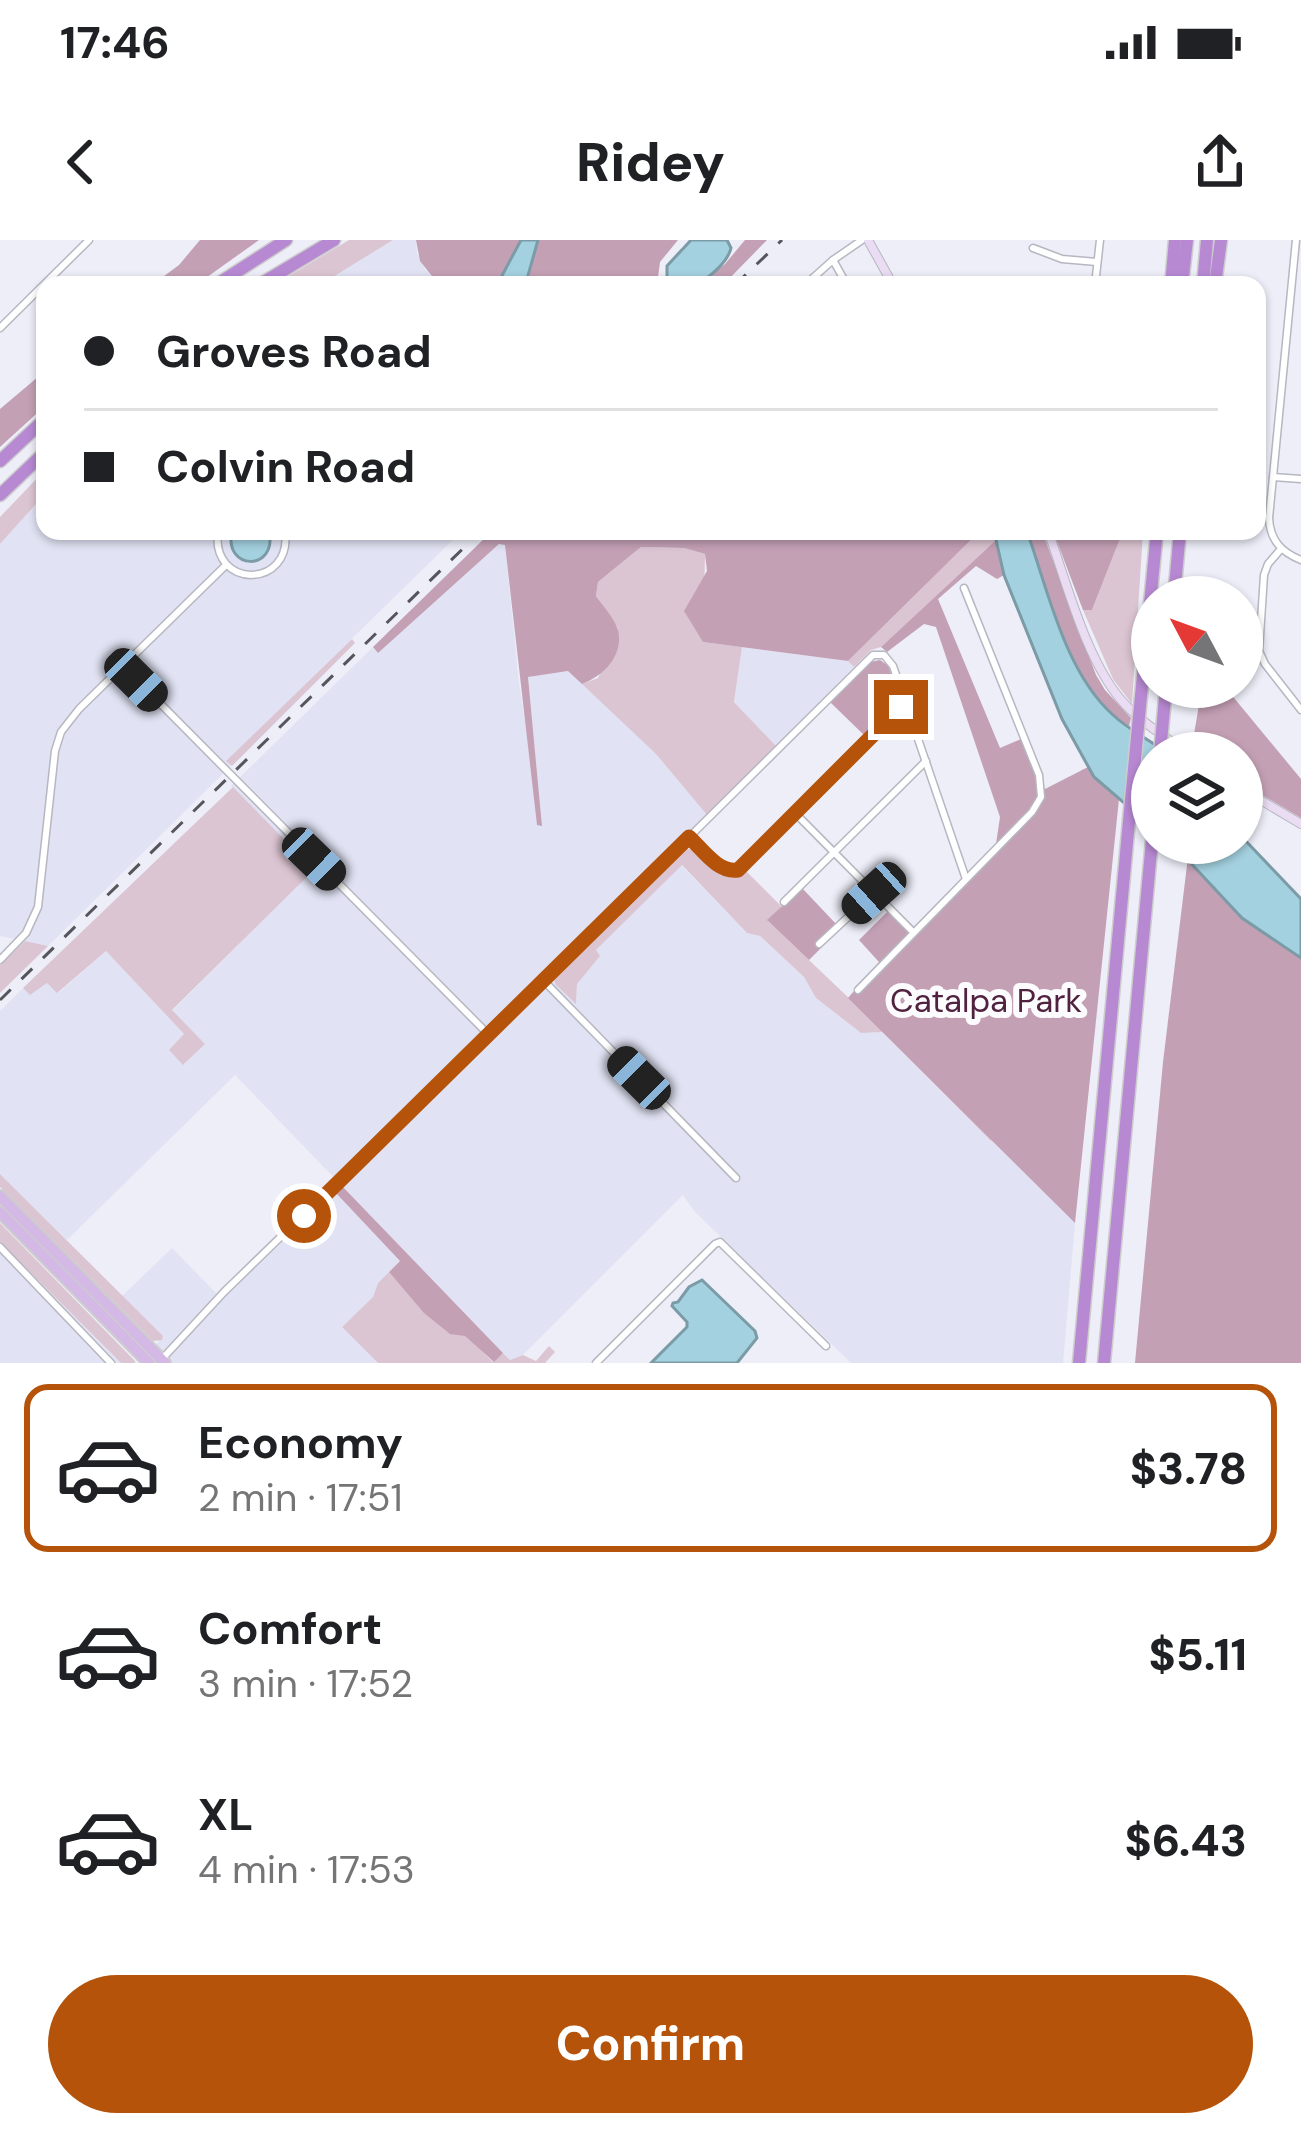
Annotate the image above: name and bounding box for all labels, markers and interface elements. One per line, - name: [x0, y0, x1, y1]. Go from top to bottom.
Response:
- text: 17:46: [60, 13, 170, 72]
- text: Ridey: [576, 127, 725, 198]
- icon: back: [48, 129, 114, 195]
- icon: share: [1187, 129, 1253, 195]
- text: Groves Road: [156, 322, 432, 381]
- text: Colvin Road: [156, 437, 415, 496]
- north arrow: [1131, 576, 1263, 708]
- map controls: [1131, 576, 1263, 864]
- car: [98, 642, 174, 718]
- route end: [874, 680, 928, 734]
- button: layers: [1131, 732, 1263, 864]
- car: [276, 821, 352, 897]
- car: [835, 856, 913, 930]
- park label: Catalpa Park: [890, 979, 1082, 1022]
- car: [601, 1040, 677, 1116]
- route start: [277, 1189, 331, 1243]
- text: Economy: [198, 1413, 403, 1472]
- icon: car: [54, 1414, 162, 1522]
- text: $3.78: [1130, 1439, 1247, 1498]
- text: 2 min · 17:51: [198, 1472, 403, 1523]
- text: Comfort: [198, 1599, 382, 1658]
- icon: car: [54, 1600, 162, 1708]
- text: $5.11: [1148, 1625, 1247, 1684]
- text: 3 min · 17:52: [198, 1658, 413, 1709]
- text: XL: [198, 1785, 253, 1844]
- icon: car: [54, 1786, 162, 1894]
- text: $6.43: [1124, 1811, 1247, 1870]
- text: 4 min · 17:53: [198, 1844, 415, 1895]
- button: Confirm: [48, 1975, 1253, 2113]

